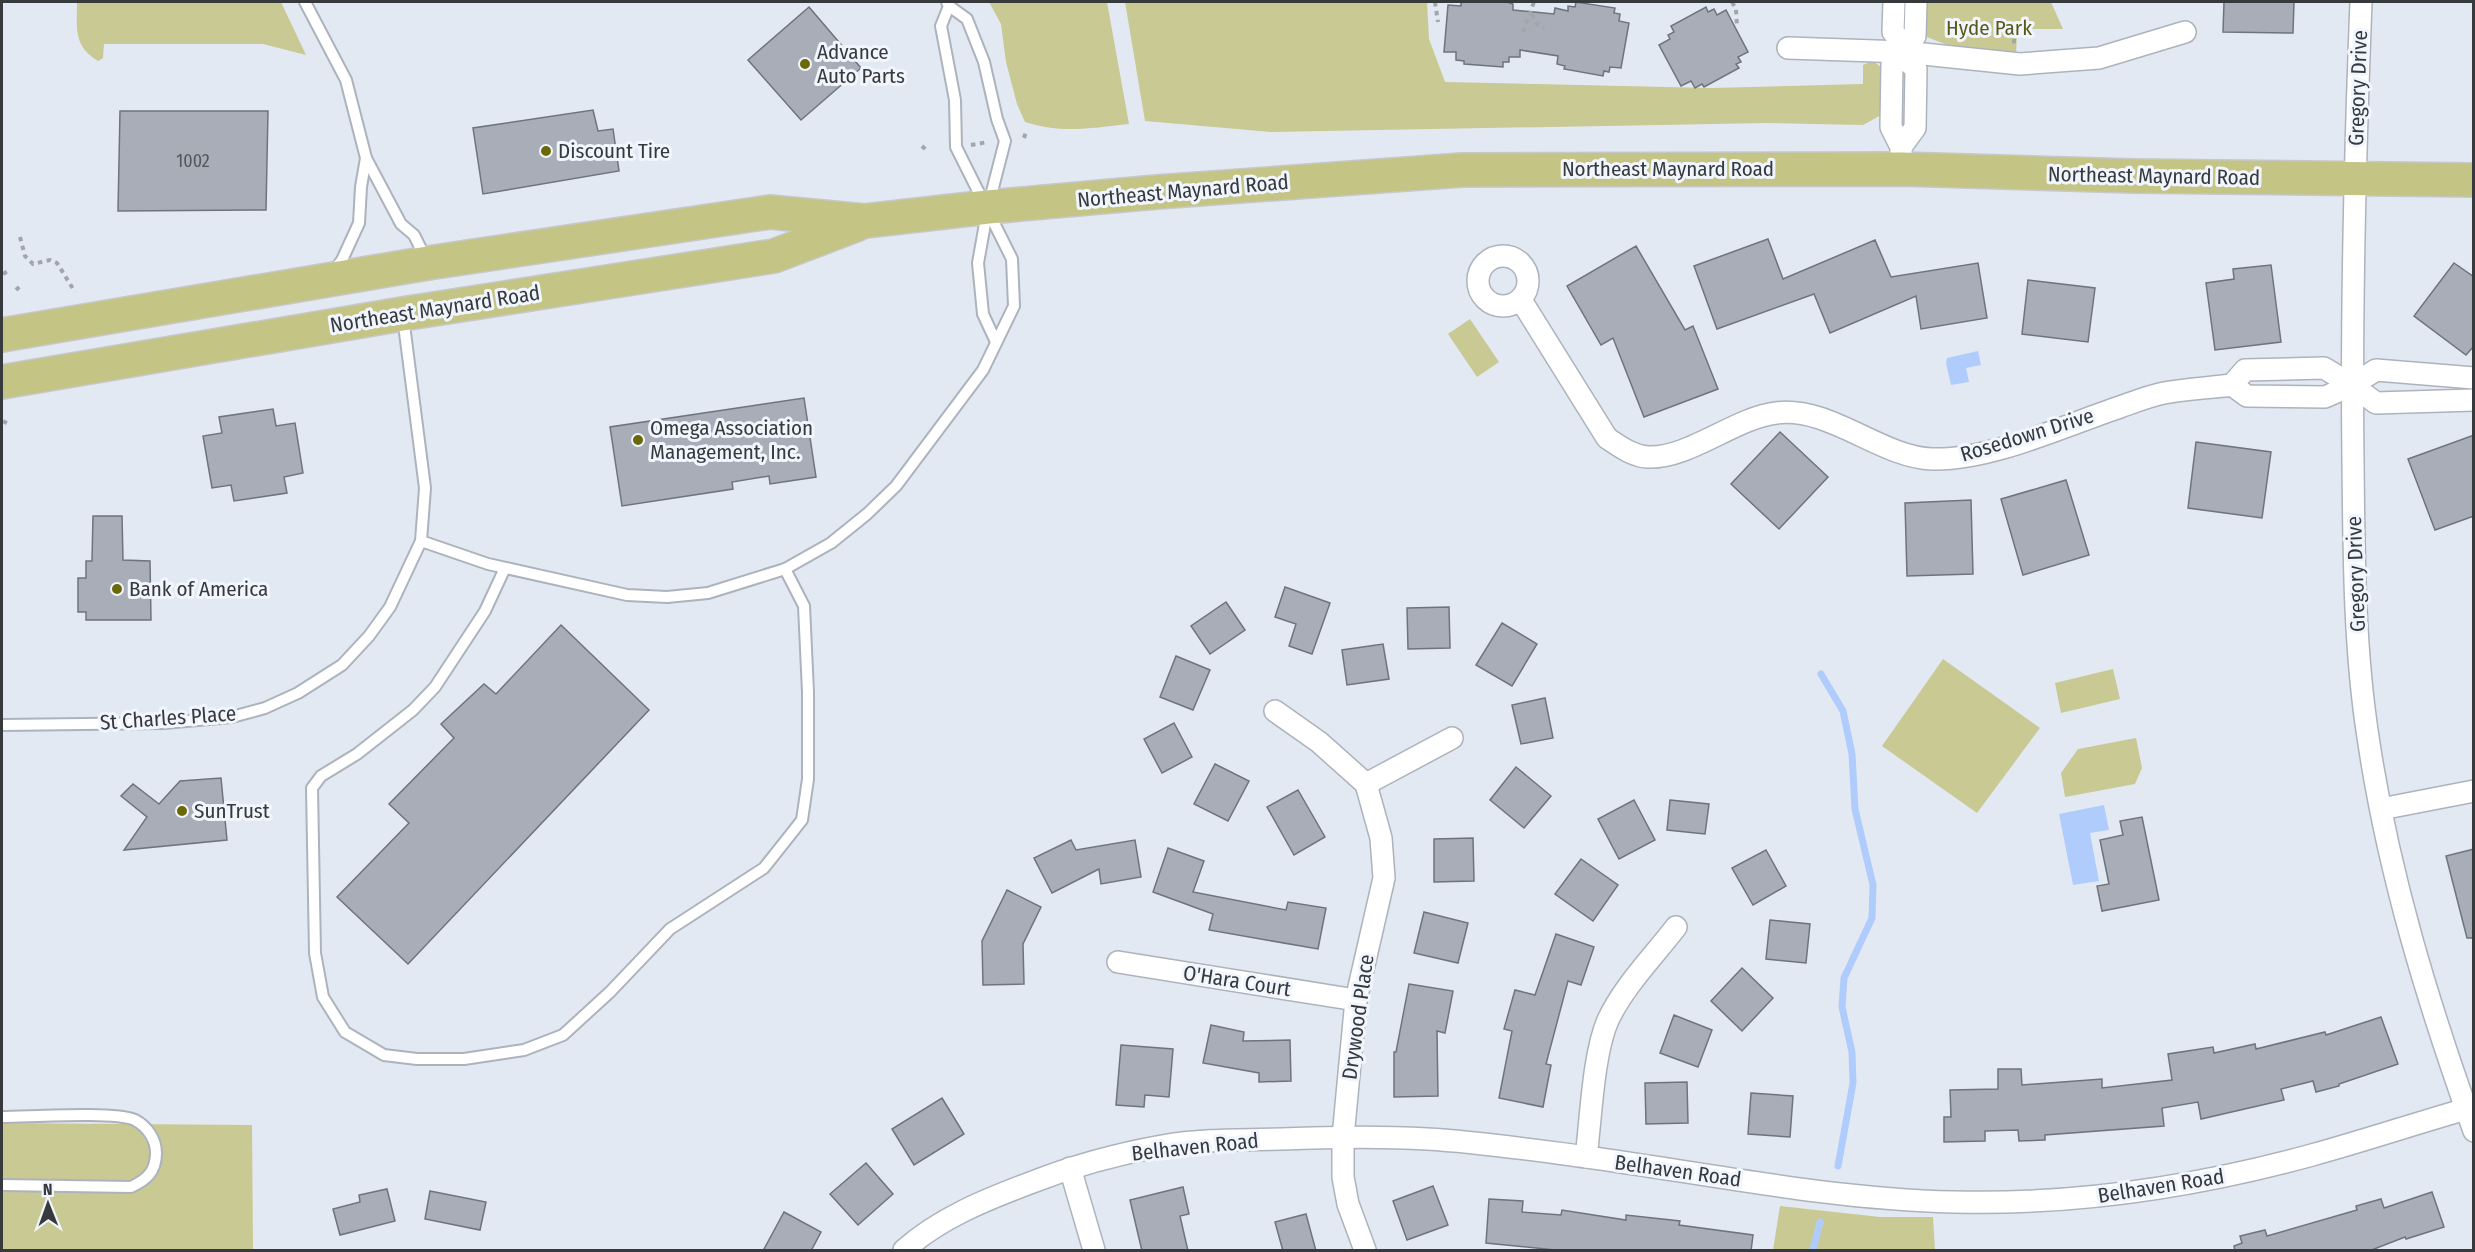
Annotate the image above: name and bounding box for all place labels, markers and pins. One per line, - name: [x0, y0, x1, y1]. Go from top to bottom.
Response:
- place label: Advance Auto Parts: [817, 39, 905, 89]
- marker: Advance Auto Parts: [798, 57, 812, 71]
- place label: Discount Tire: [558, 138, 670, 164]
- marker: Discount Tire: [539, 144, 553, 158]
- place label: Omega Association Management, Inc.: [650, 415, 813, 465]
- marker: Omega Association Management, Inc.: [631, 433, 645, 447]
- place label: Bank of America: [129, 576, 268, 602]
- marker: Bank of America: [110, 582, 124, 596]
- place label: SunTrust: [194, 798, 270, 824]
- marker: SunTrust: [175, 804, 189, 818]

